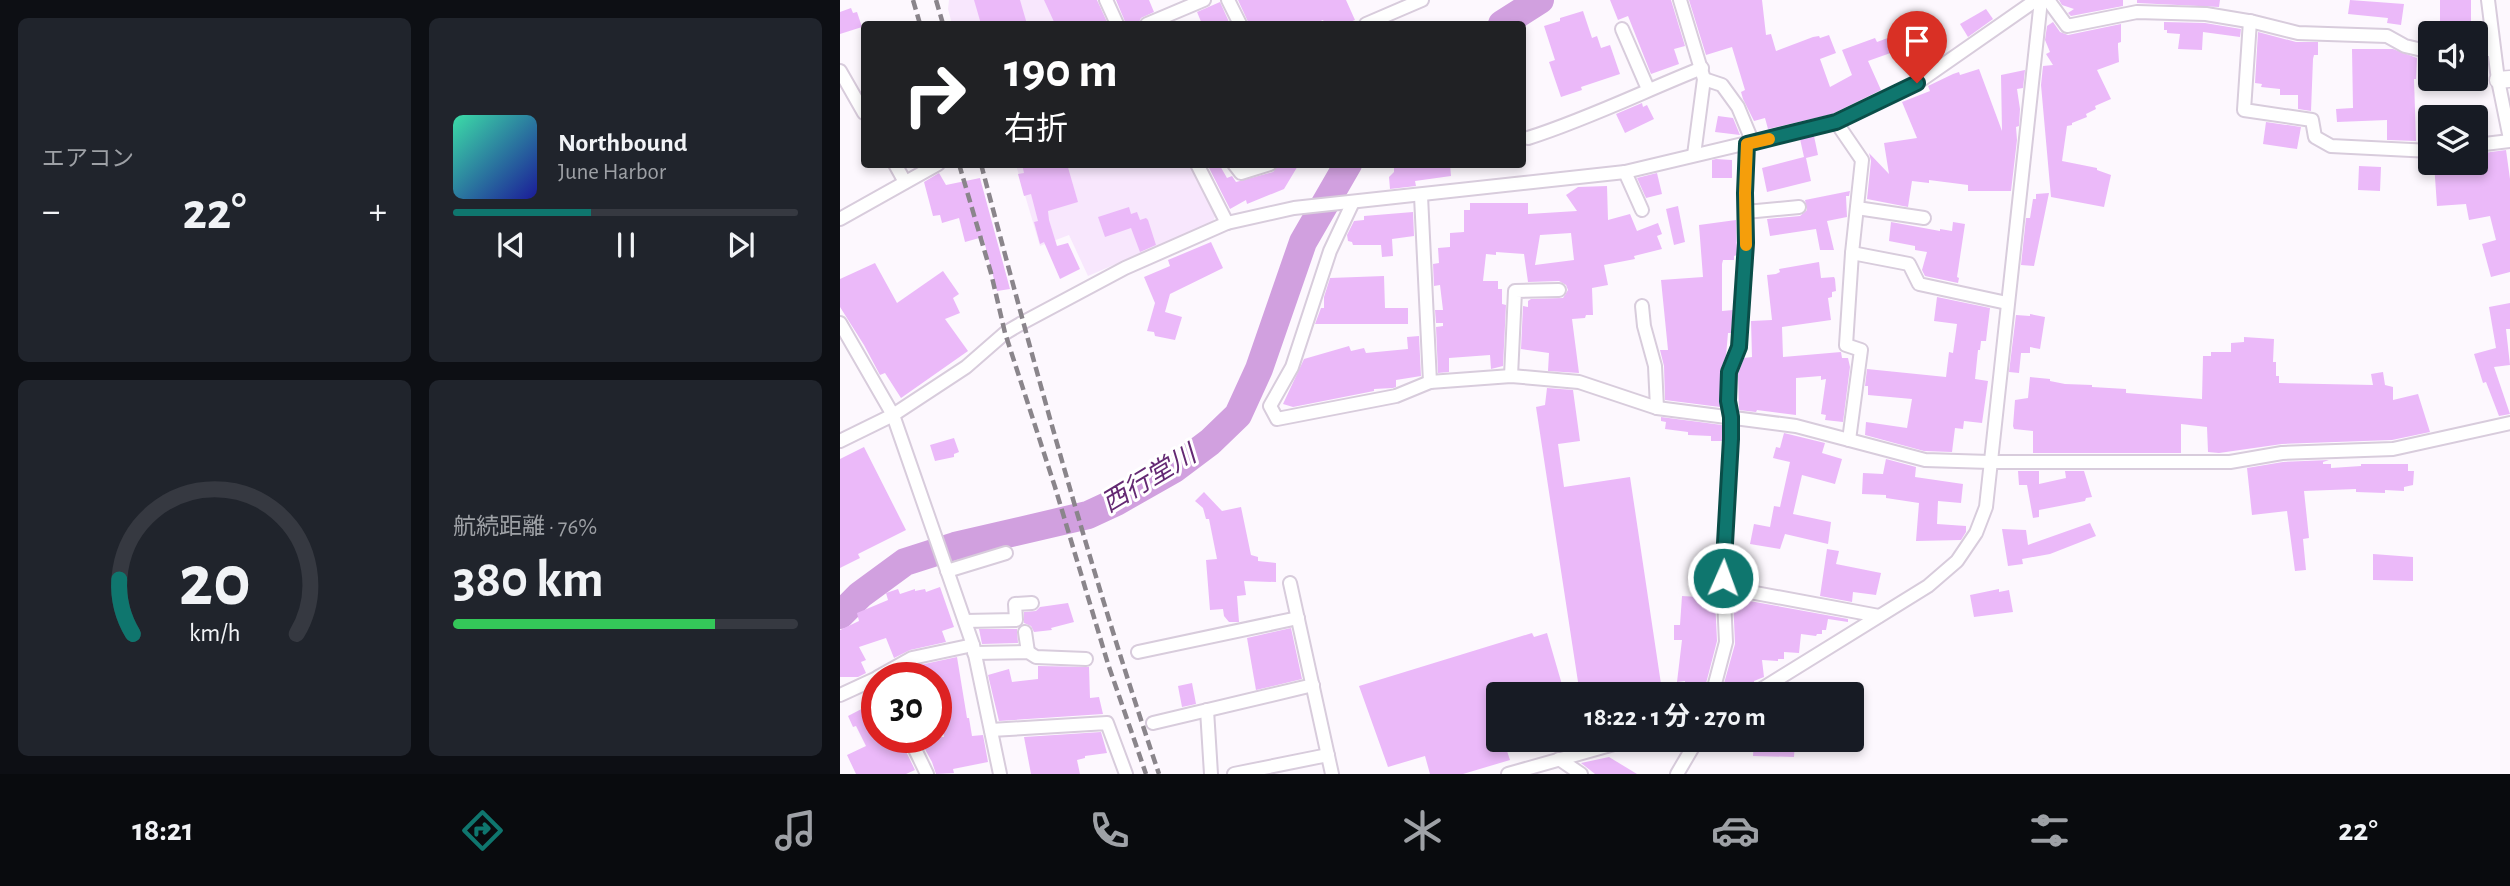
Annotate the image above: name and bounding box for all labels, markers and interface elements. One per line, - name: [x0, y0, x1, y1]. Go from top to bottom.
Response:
- pin: [1887, 11, 1947, 83]
- map controls: [2418, 21, 2488, 175]
- button: sound: [2418, 21, 2488, 91]
- icon: arrive: [1898, 22, 1936, 60]
- text: 190 m: [1004, 47, 1118, 96]
- icon: right: [889, 49, 980, 140]
- button: layers: [2418, 105, 2488, 175]
- text: 右折: [1004, 113, 1068, 145]
- text: Northbound: [558, 130, 687, 156]
- text: エアコン: [42, 148, 134, 171]
- text: June Harbor: [558, 161, 666, 184]
- text: 22°: [182, 186, 247, 238]
- text: −: [42, 193, 60, 231]
- text: +: [369, 193, 387, 231]
- icon: previous: [492, 226, 530, 264]
- icon: pause: [607, 226, 645, 264]
- icon: next: [722, 226, 760, 264]
- water label: 西行堂川: [1097, 439, 1203, 517]
- text: 航続距離 · 76%: [453, 516, 597, 539]
- position arrow: [1686, 541, 1760, 615]
- text: 20: [178, 546, 251, 619]
- text: 380 km: [453, 554, 604, 606]
- text: km/h: [189, 621, 240, 646]
- speed limit sign: 30: [861, 662, 952, 753]
- text: 18:22 · 1 分 · 270 m: [1584, 704, 1766, 730]
- icon: directions: [458, 806, 507, 855]
- icon: music: [771, 806, 820, 855]
- icon: phone: [1085, 806, 1134, 855]
- icon: climate: [1398, 806, 1447, 855]
- icon: car: [1711, 806, 1760, 855]
- icon: filters: [2025, 806, 2074, 855]
- text: 18:21: [132, 814, 193, 846]
- text: 22°: [2338, 814, 2378, 846]

